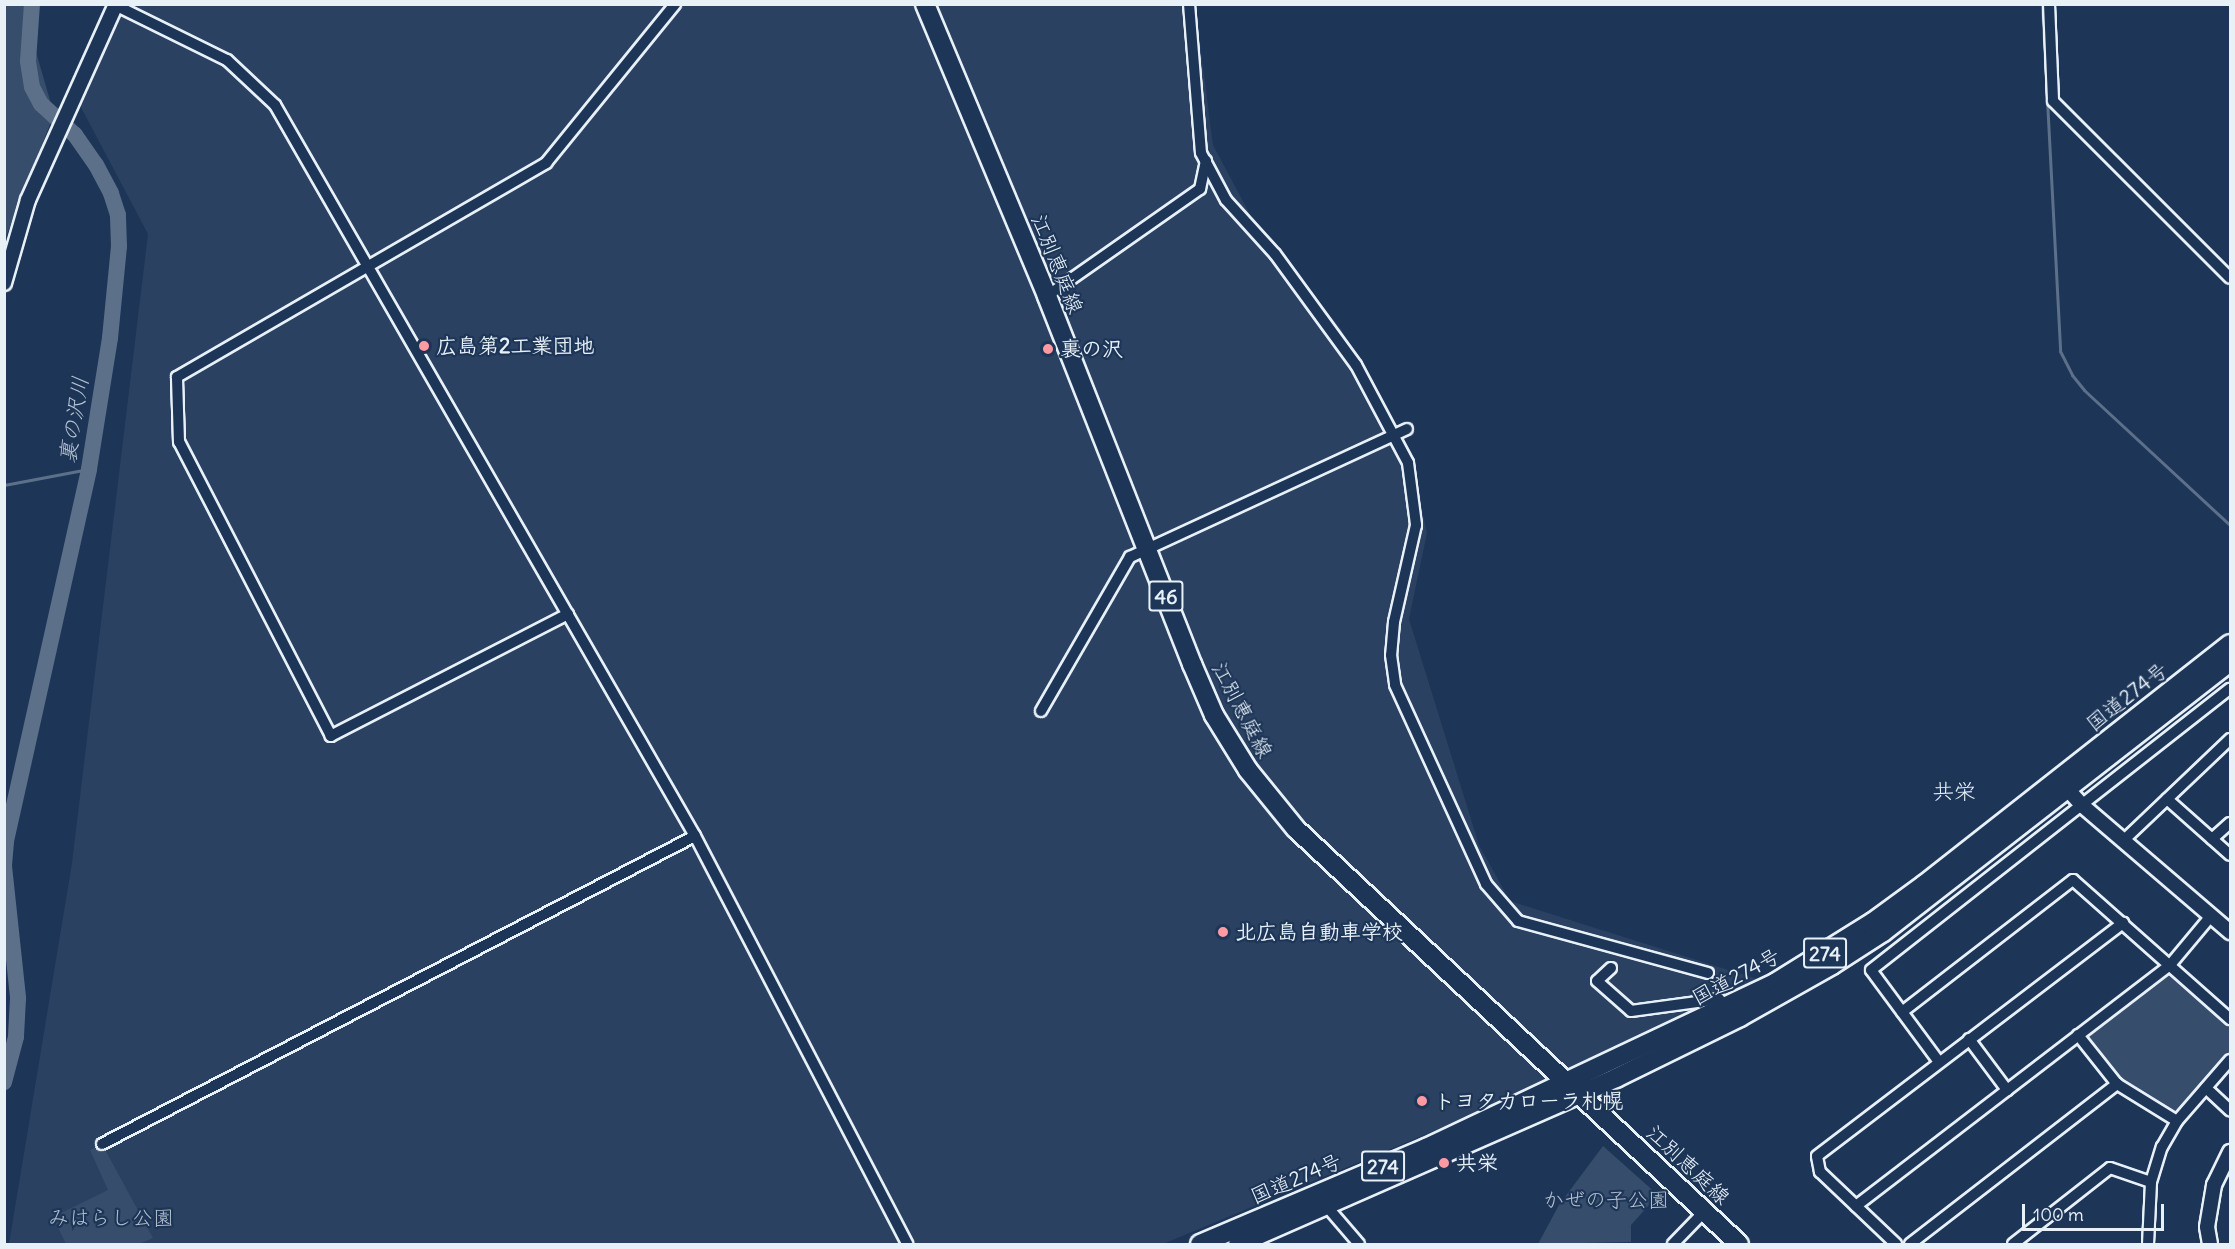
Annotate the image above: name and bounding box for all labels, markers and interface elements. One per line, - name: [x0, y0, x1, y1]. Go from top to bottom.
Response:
- street label: 江別恵庭線: [1026, 211, 1088, 317]
- place label: 広島第2工業団地: [436, 333, 595, 359]
- place label: 裏の沢: [1060, 336, 1123, 362]
- marker: 広島第2工業団地: [417, 339, 431, 353]
- marker: 裏の沢: [1041, 342, 1055, 356]
- water label: 裏の沢川: [54, 374, 94, 466]
- road number: 46: [1148, 579, 1184, 613]
- street label: 国道274号: [2081, 657, 2173, 737]
- street label: 江別恵庭線: [1206, 658, 1278, 762]
- district label: 共栄: [1932, 779, 1976, 805]
- place label: 北広島自動車学校: [1235, 919, 1403, 945]
- marker: 北広島自動車学校: [1216, 925, 1230, 939]
- road number: 274: [1802, 936, 1848, 970]
- street label: 国道274号: [1687, 943, 1785, 1011]
- place label: トヨタカローラ札幌: [1434, 1088, 1623, 1114]
- marker: トヨタカローラ札幌: [1415, 1094, 1429, 1108]
- street label: 江別恵庭線: [1641, 1120, 1735, 1210]
- street label: 国道274号: [1247, 1149, 1345, 1209]
- road number: 274: [1360, 1149, 1406, 1183]
- place label: 共栄: [1456, 1150, 1498, 1176]
- marker: 共栄: [1437, 1156, 1451, 1170]
- park label: かぜの子公園: [1543, 1187, 1669, 1213]
- scale bar: [2025, 1192, 2168, 1230]
- text: 100 m: [2033, 1203, 2084, 1226]
- park label: みはらし公園: [48, 1205, 174, 1231]

